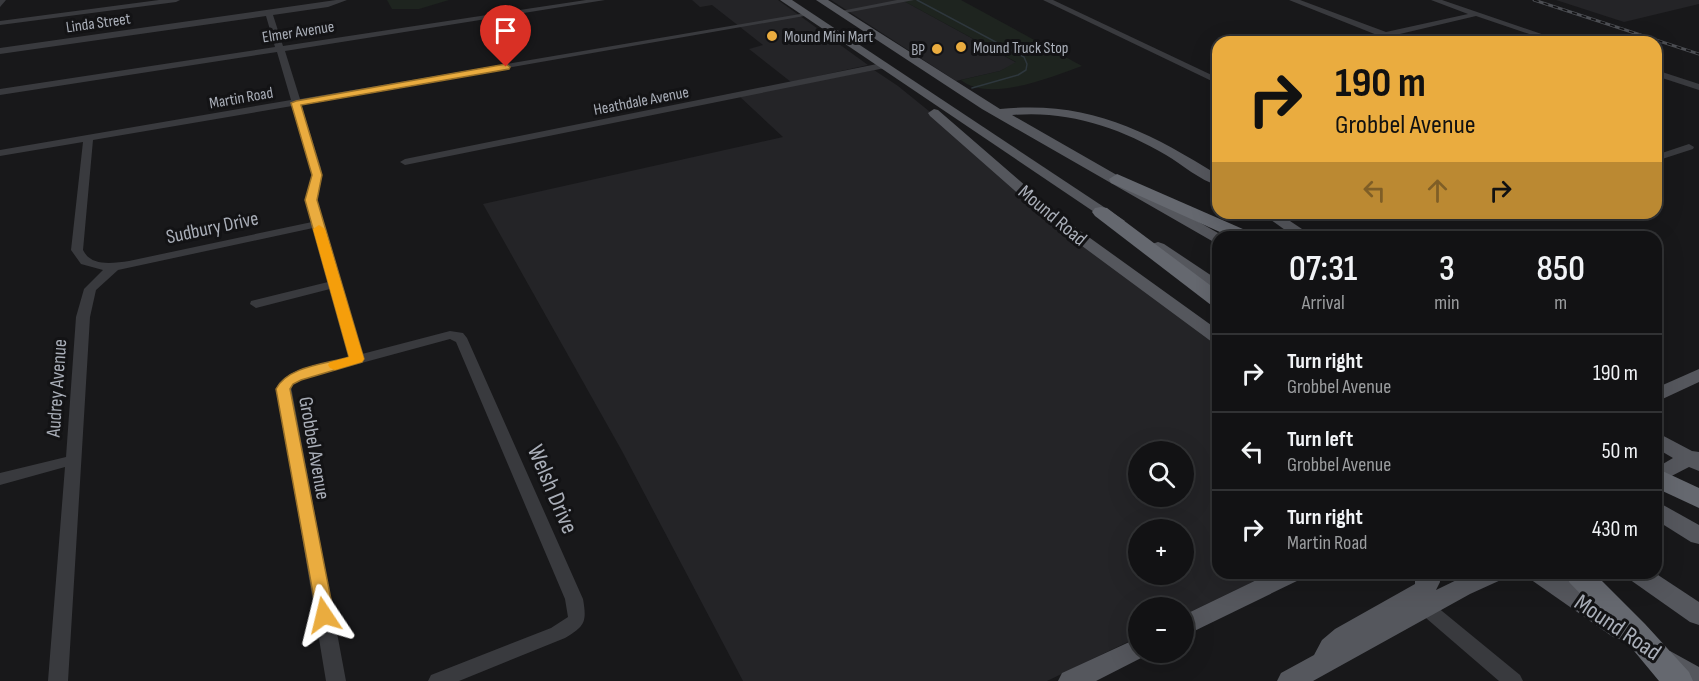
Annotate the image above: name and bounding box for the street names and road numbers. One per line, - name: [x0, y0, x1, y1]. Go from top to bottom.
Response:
- street label: Linda Street: [65, 10, 132, 37]
- street label: Elmer Avenue: [261, 17, 336, 48]
- street label: Heathdale Avenue: [592, 83, 690, 120]
- street label: Martin Road: [208, 84, 275, 113]
- street label: Mound Road: [1013, 180, 1091, 251]
- street label: Sudbury Drive: [164, 207, 261, 249]
- street label: Audrey Avenue: [42, 338, 72, 439]
- street label: Grobbel Avenue: [293, 395, 335, 502]
- street label: Welsh Drive: [521, 440, 584, 538]
- street label: Mound Road: [1569, 588, 1667, 667]

